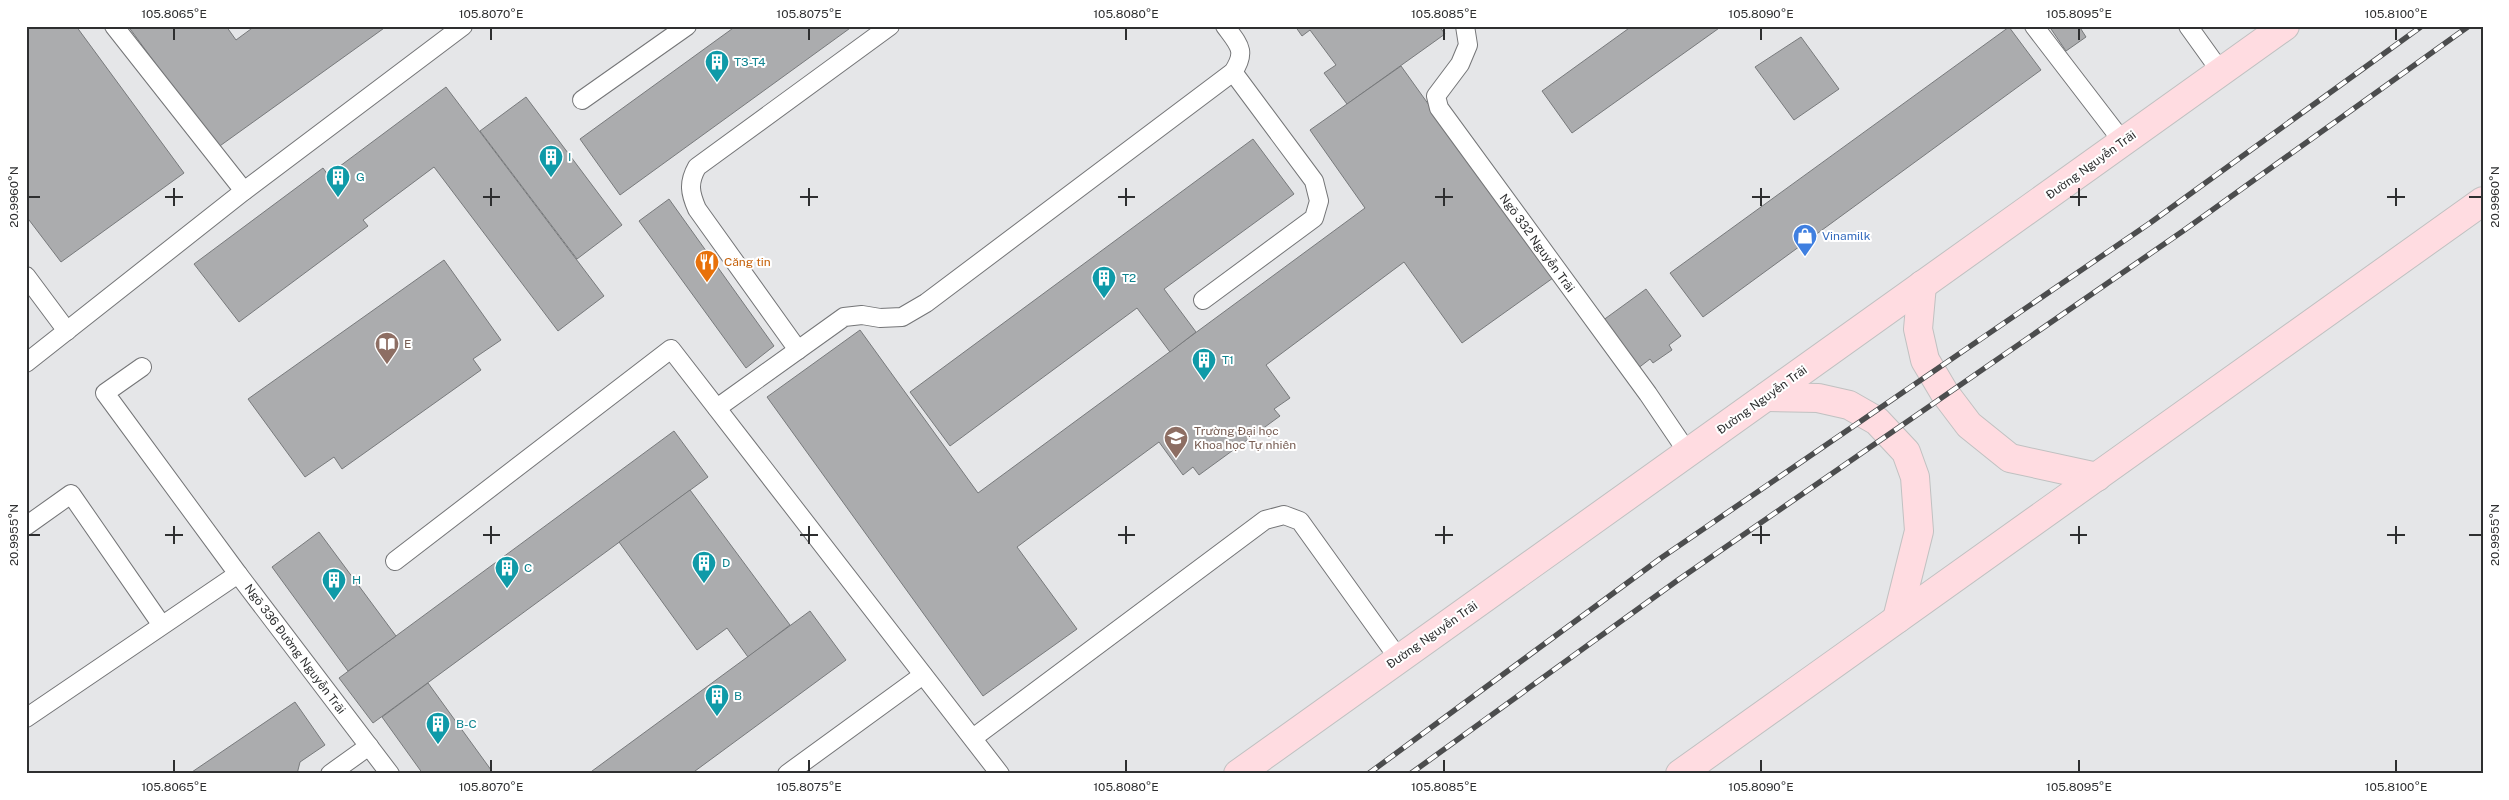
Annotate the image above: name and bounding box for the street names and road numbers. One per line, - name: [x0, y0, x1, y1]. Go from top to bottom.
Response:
- street label: Đường Nguyễn Trãi: [2043, 128, 2139, 202]
- street label: Ngõ 332 Nguyễn Trãi: [1497, 191, 1577, 295]
- street label: Đường Nguyễn Trãi: [1714, 363, 1810, 437]
- street label: Ngõ 336 Đường Nguyễn Trãi: [242, 581, 348, 717]
- street label: Đường Nguyễn Trãi: [1384, 598, 1480, 672]

